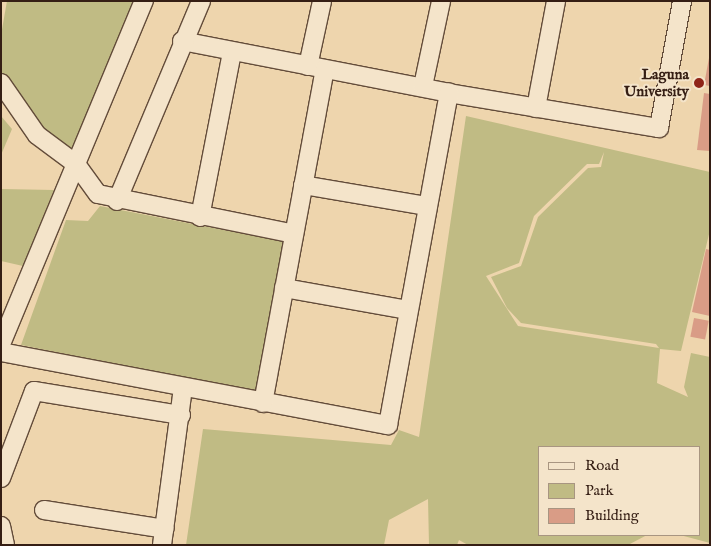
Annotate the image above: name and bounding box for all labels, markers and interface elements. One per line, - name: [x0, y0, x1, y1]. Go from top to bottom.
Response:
- place label: Laguna University: [624, 65, 689, 100]
- marker: Laguna University: [693, 77, 705, 89]
- legend: [538, 446, 701, 536]
- text: Road: [585, 456, 619, 475]
- text: Park: [585, 481, 614, 500]
- text: Building: [585, 506, 639, 525]

